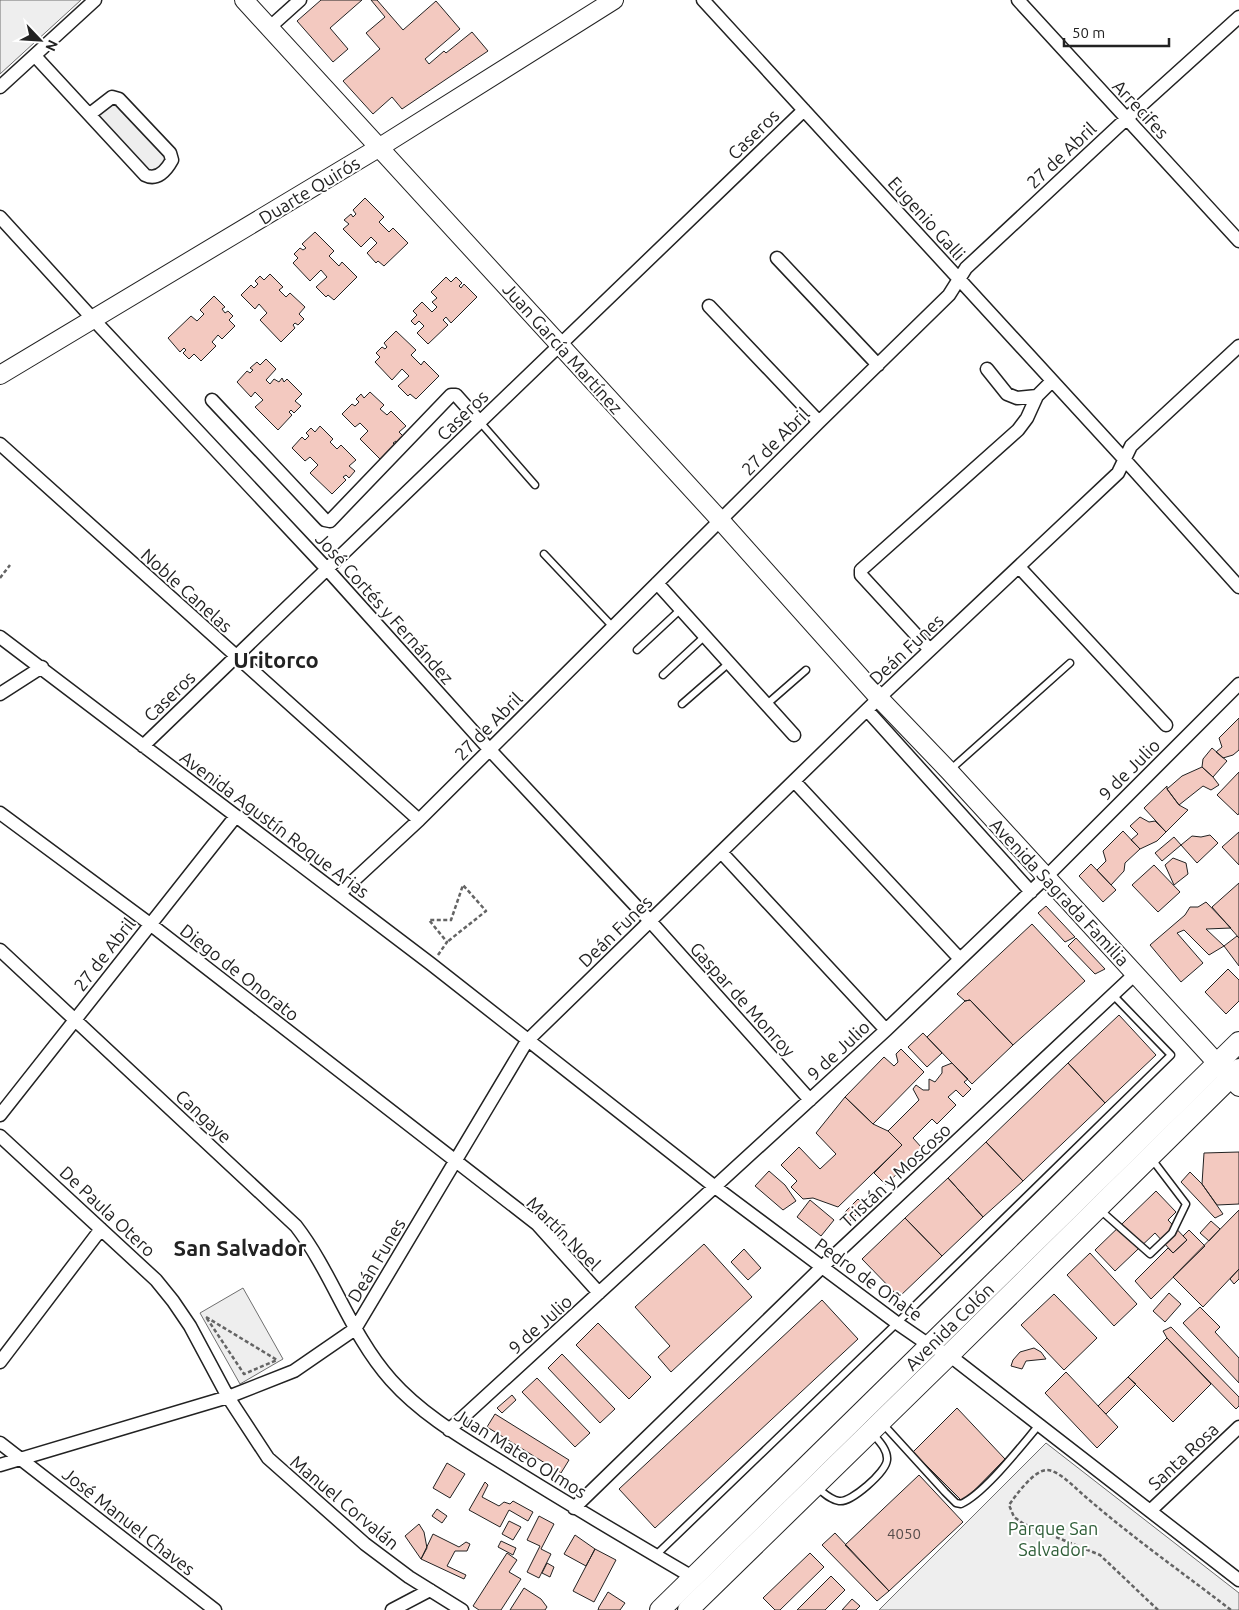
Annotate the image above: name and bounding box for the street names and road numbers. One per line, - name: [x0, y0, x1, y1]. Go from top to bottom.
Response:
- street label: Arrecifes: [1109, 76, 1173, 143]
- street label: Caseros: [723, 105, 783, 163]
- street label: 27 de Abril: [1022, 118, 1100, 192]
- street label: Duarte Quirós: [255, 152, 364, 229]
- street label: Eugenio Galli: [884, 172, 970, 264]
- street label: Juan García Martínez: [499, 279, 627, 417]
- street label: Caseros: [432, 386, 492, 444]
- street label: 27 de Abril: [737, 403, 813, 479]
- street label: José Cortés y Fernández: [312, 528, 458, 688]
- street label: Noble Canelas: [138, 544, 237, 636]
- street label: Deán Funes: [865, 610, 947, 688]
- street label: Caseros: [139, 667, 199, 725]
- street label: 27 de Abril: [450, 688, 526, 764]
- street label: 9 de Julio: [1094, 734, 1164, 804]
- street label: Avenida Agustín Roque Arias: [177, 746, 373, 902]
- street label: Avenida Sagrada Familia: [987, 814, 1133, 970]
- street label: Deán Funes: [574, 891, 656, 971]
- street label: 27 de Abril: [69, 913, 139, 994]
- street label: Diego de Onorato: [177, 919, 303, 1025]
- street label: Gaspar de Monroy: [686, 938, 800, 1060]
- street label: 9 de Julio: [803, 1016, 873, 1084]
- street label: Cangaye: [172, 1085, 236, 1147]
- street label: Tristán y Moscoso: [836, 1119, 954, 1231]
- street label: De Paula Otero: [56, 1162, 160, 1260]
- street label: Martín Noel: [523, 1192, 605, 1274]
- street label: Deán Funes: [343, 1214, 409, 1305]
- street label: Pedro de Oñate: [812, 1233, 926, 1325]
- street label: Avenida Colón: [901, 1279, 997, 1374]
- street label: 9 de Julio: [504, 1291, 576, 1357]
- street label: Juan Mateo Olmos: [451, 1404, 591, 1502]
- street label: Santa Rosa: [1144, 1419, 1222, 1493]
- street label: Manuel Corvalán: [287, 1451, 403, 1553]
- street label: José Manuel Chaves: [59, 1463, 199, 1579]

